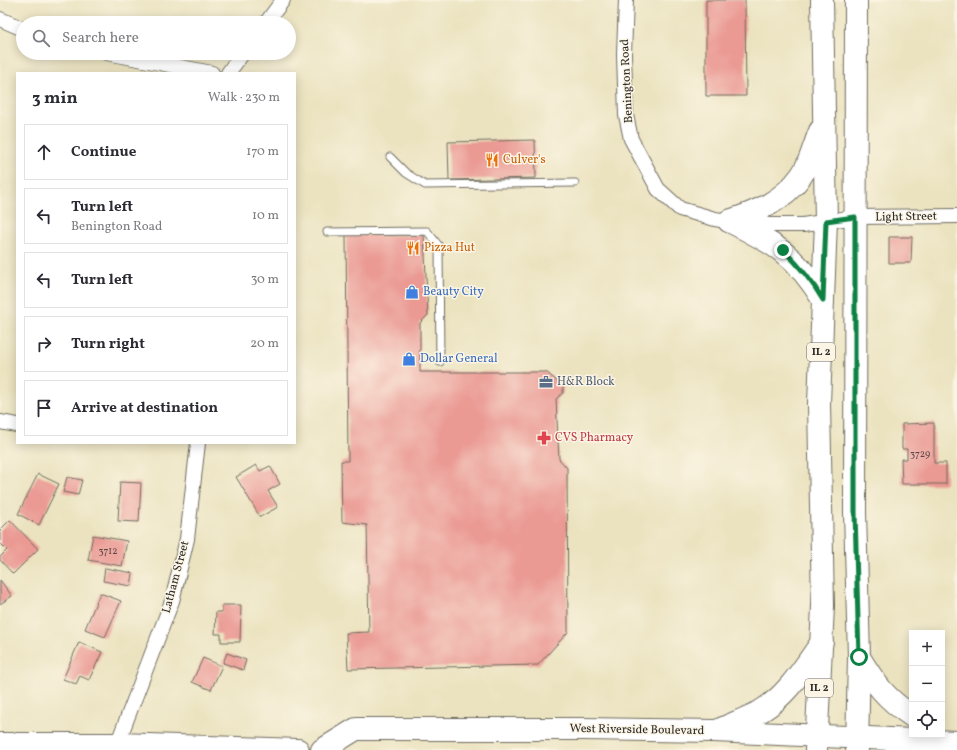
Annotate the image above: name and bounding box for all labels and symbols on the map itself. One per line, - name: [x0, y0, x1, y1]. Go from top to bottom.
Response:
- street label: Benington Road: [617, 38, 637, 124]
- restaurant icon: Culver's: [484, 152, 500, 168]
- place label: Culver's: [503, 152, 546, 168]
- street label: Light Street: [875, 208, 937, 226]
- restaurant icon: Pizza Hut: [405, 240, 421, 256]
- place label: Pizza Hut: [424, 240, 475, 256]
- route end: [774, 241, 792, 259]
- shop icon: Beauty City: [404, 284, 420, 300]
- place label: Beauty City: [423, 284, 484, 300]
- road number: IL 2: [807, 343, 835, 361]
- shop icon: Dollar General: [401, 351, 417, 367]
- place label: Dollar General: [420, 351, 498, 367]
- office icon: H&R Block: [538, 374, 554, 390]
- place label: H&R Block: [557, 374, 615, 390]
- pharmacy icon: CVS Pharmacy: [536, 430, 552, 446]
- place label: CVS Pharmacy: [555, 430, 634, 446]
- house number: 3729: [910, 447, 930, 461]
- street label: Latham Street: [159, 539, 193, 615]
- house number: 3712: [98, 544, 118, 558]
- route start: [850, 648, 868, 666]
- road number: IL 2: [805, 679, 833, 697]
- street label: West Riverside Boulevard: [569, 721, 705, 739]

